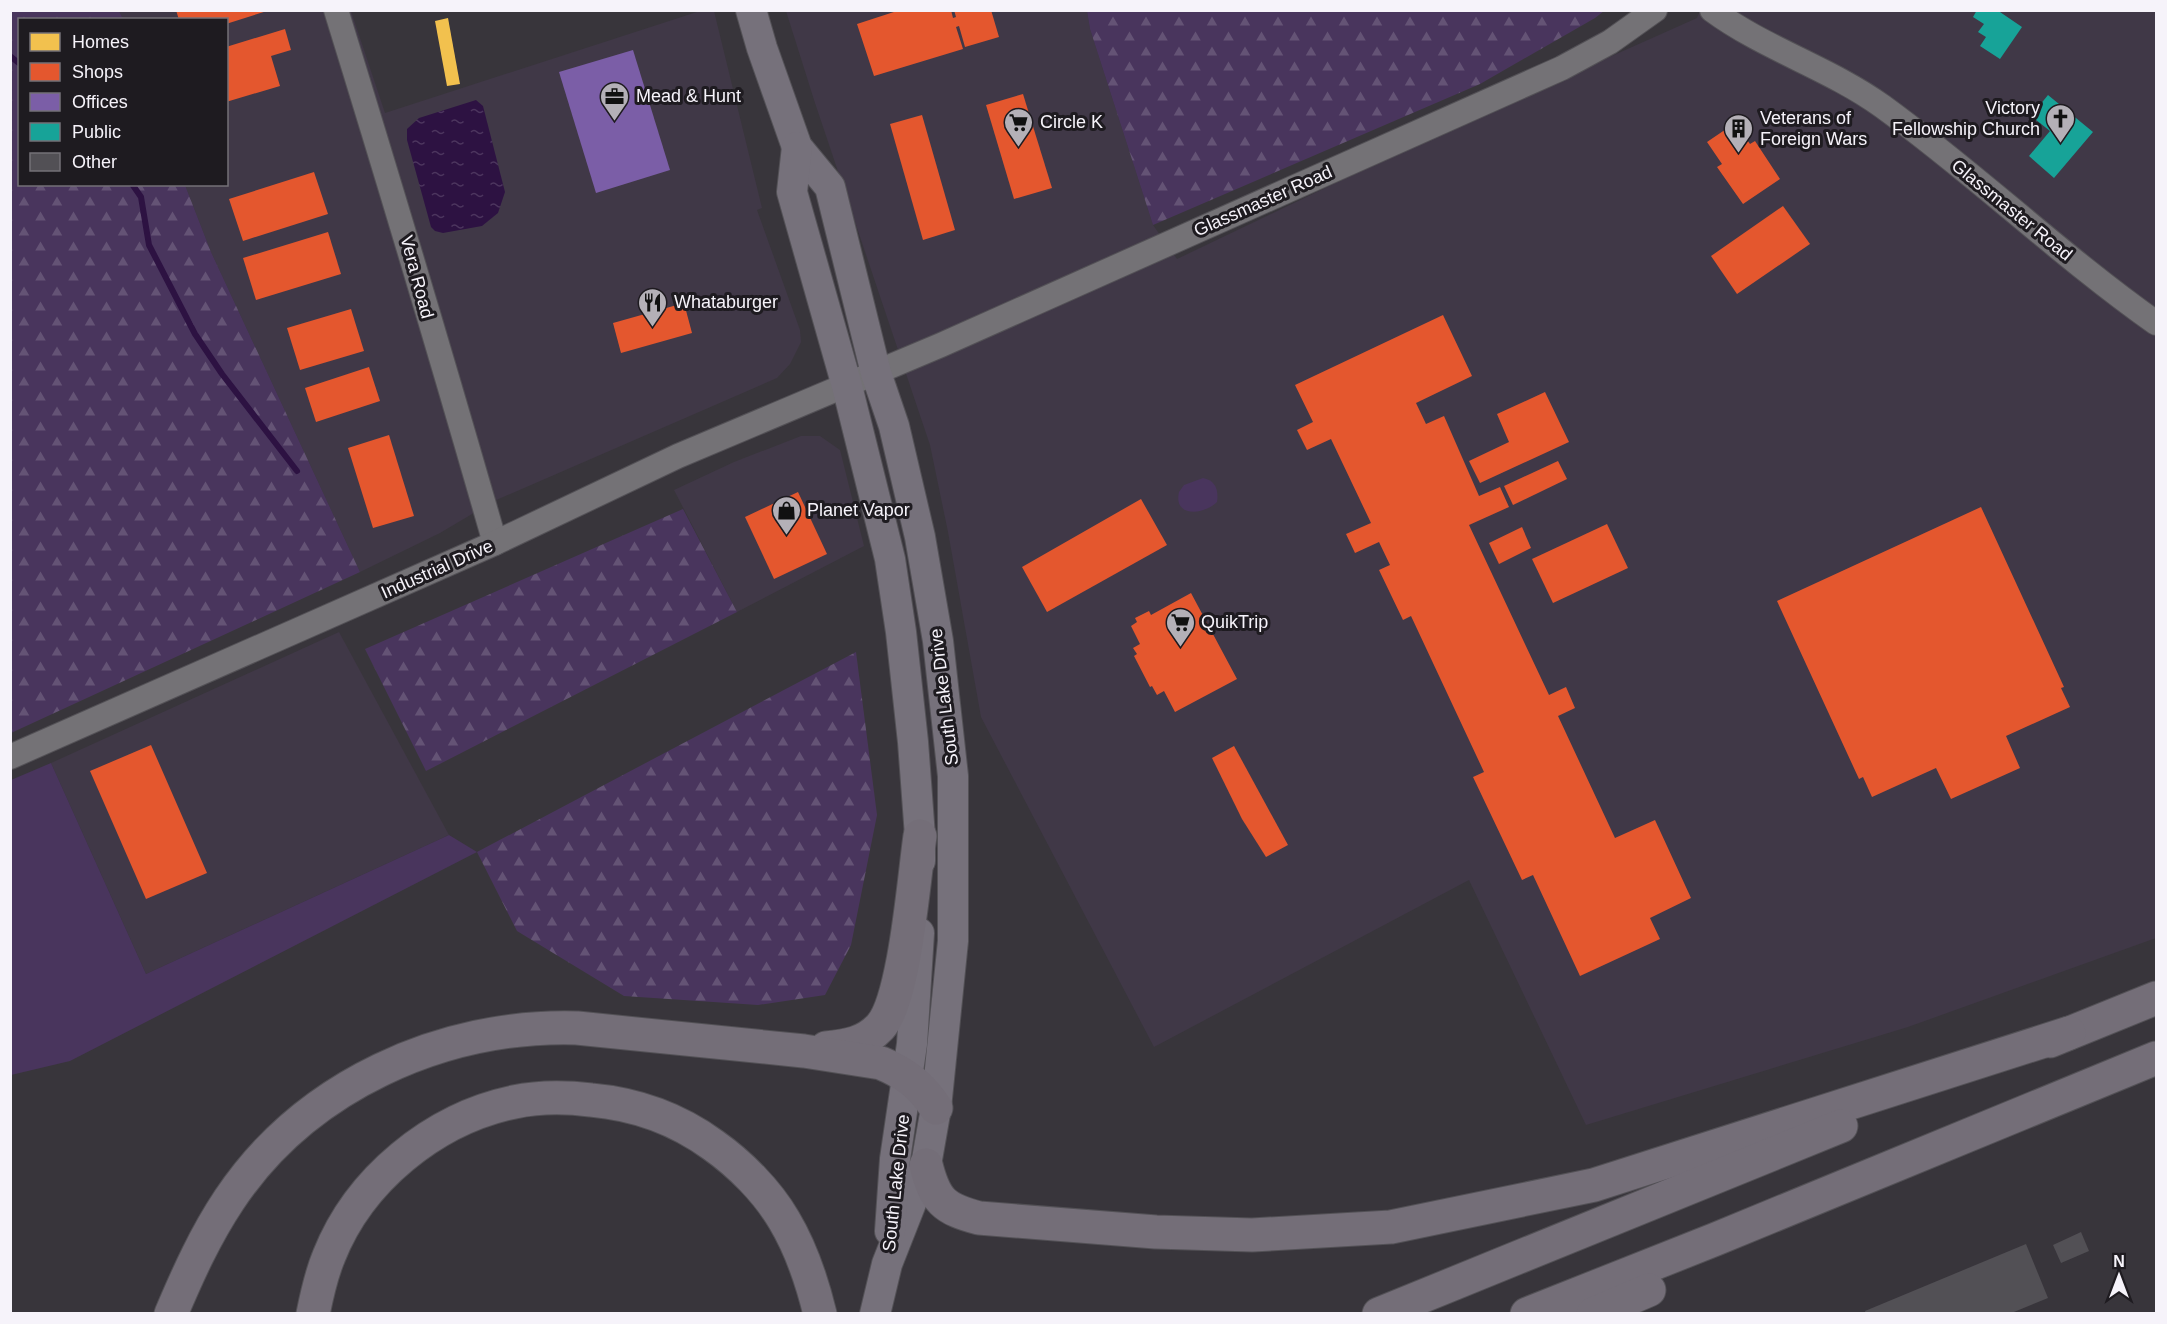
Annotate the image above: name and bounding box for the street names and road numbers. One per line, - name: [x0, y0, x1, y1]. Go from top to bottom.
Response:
- street label: Glassmaster Road: [1948, 155, 2076, 265]
- street label: Glassmaster Road: [1191, 162, 1335, 240]
- street label: Vera Road: [396, 233, 438, 321]
- street label: Industrial Drive: [378, 535, 496, 603]
- street label: South Lake Drive: [926, 627, 962, 767]
- street label: South Lake Drive: [879, 1113, 913, 1253]

